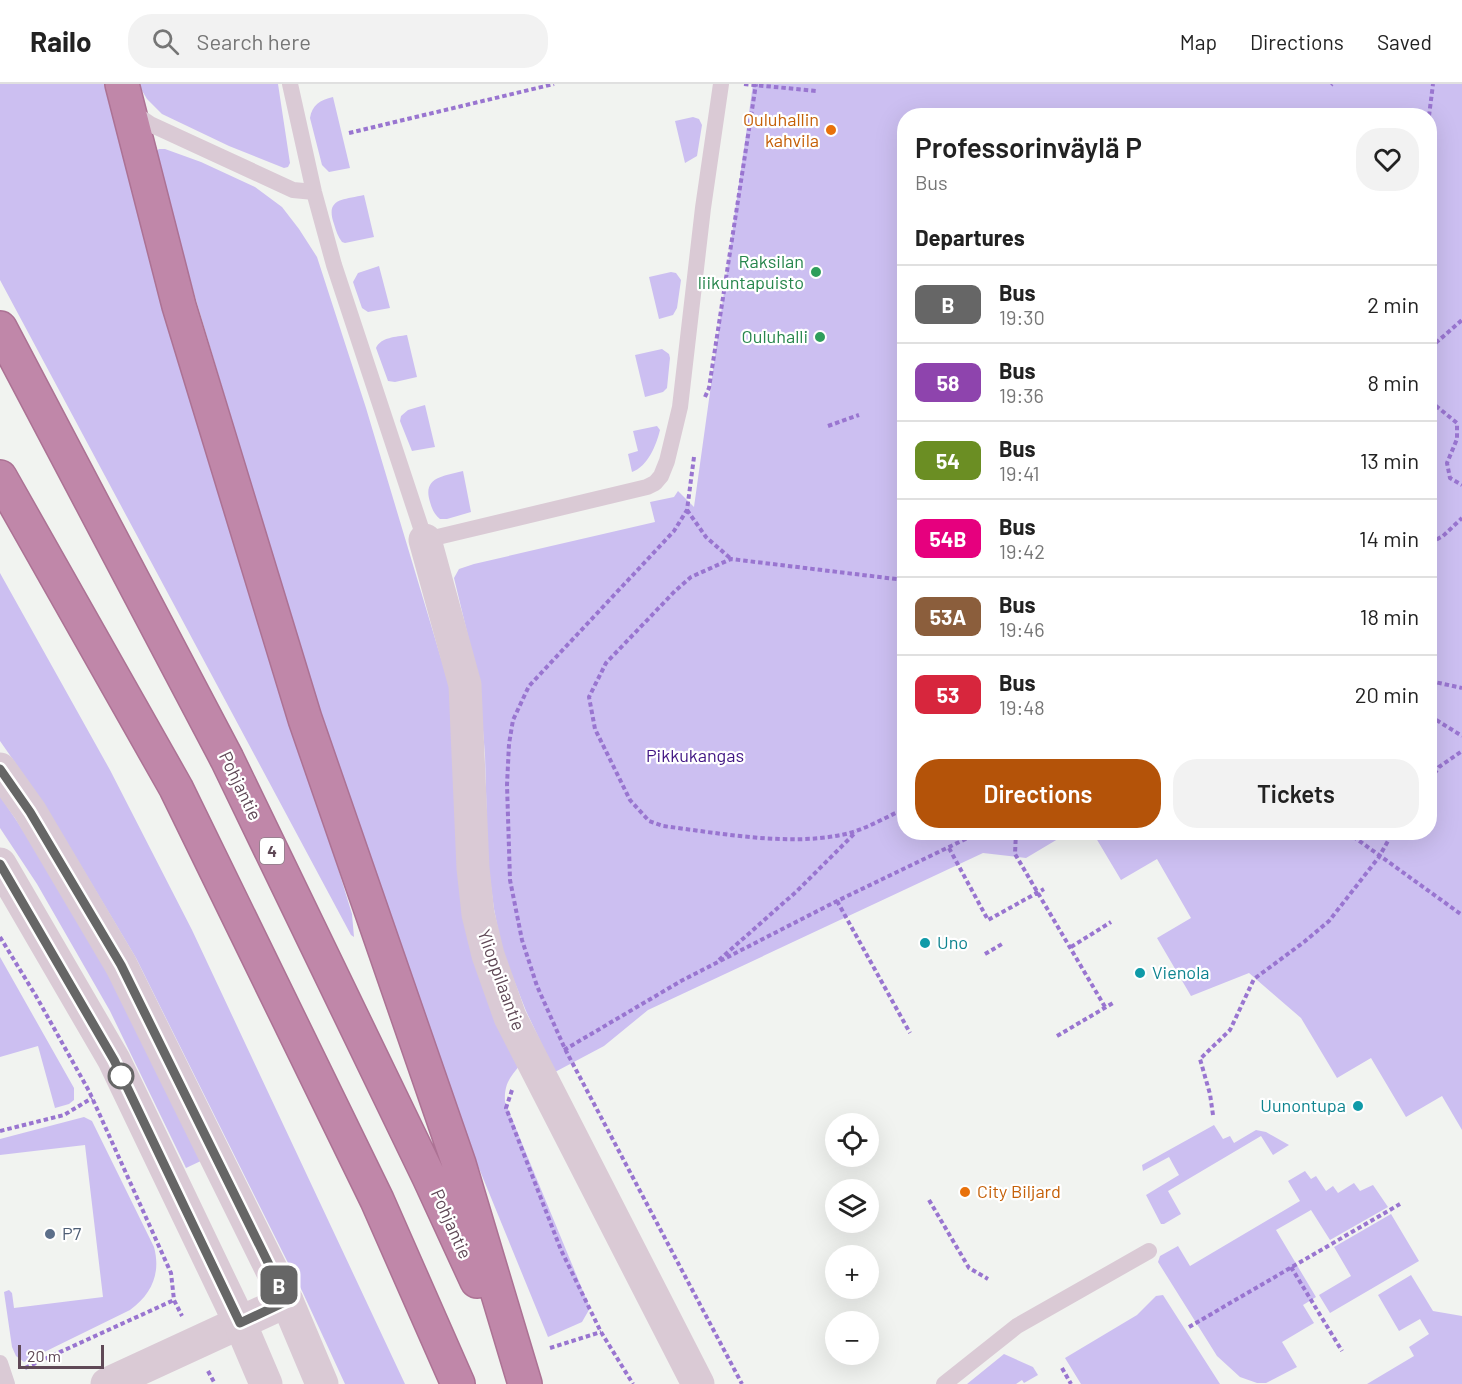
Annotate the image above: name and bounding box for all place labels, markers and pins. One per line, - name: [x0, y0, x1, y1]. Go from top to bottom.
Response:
- place label: Ouluhallin kahvila: [743, 108, 819, 151]
- marker: Ouluhallin kahvila: [824, 123, 838, 137]
- place label: Raksilan liikuntapuisto: [698, 250, 804, 293]
- marker: Raksilan liikuntapuisto: [809, 265, 823, 279]
- place label: Ouluhalli: [742, 325, 808, 347]
- marker: Ouluhalli: [813, 330, 827, 344]
- place label: Uno: [937, 931, 968, 953]
- marker: Uno: [918, 936, 932, 950]
- place label: Vienola: [1152, 961, 1210, 983]
- marker: Vienola: [1133, 966, 1147, 980]
- unlabelled marker: [108, 1063, 134, 1089]
- place label: Uunontupa: [1260, 1094, 1346, 1116]
- marker: Uunontupa: [1351, 1099, 1365, 1113]
- place label: City Biljard: [977, 1180, 1061, 1202]
- marker: City Biljard: [958, 1185, 972, 1199]
- place label: P7: [62, 1222, 82, 1244]
- marker: P7: [43, 1227, 57, 1241]

